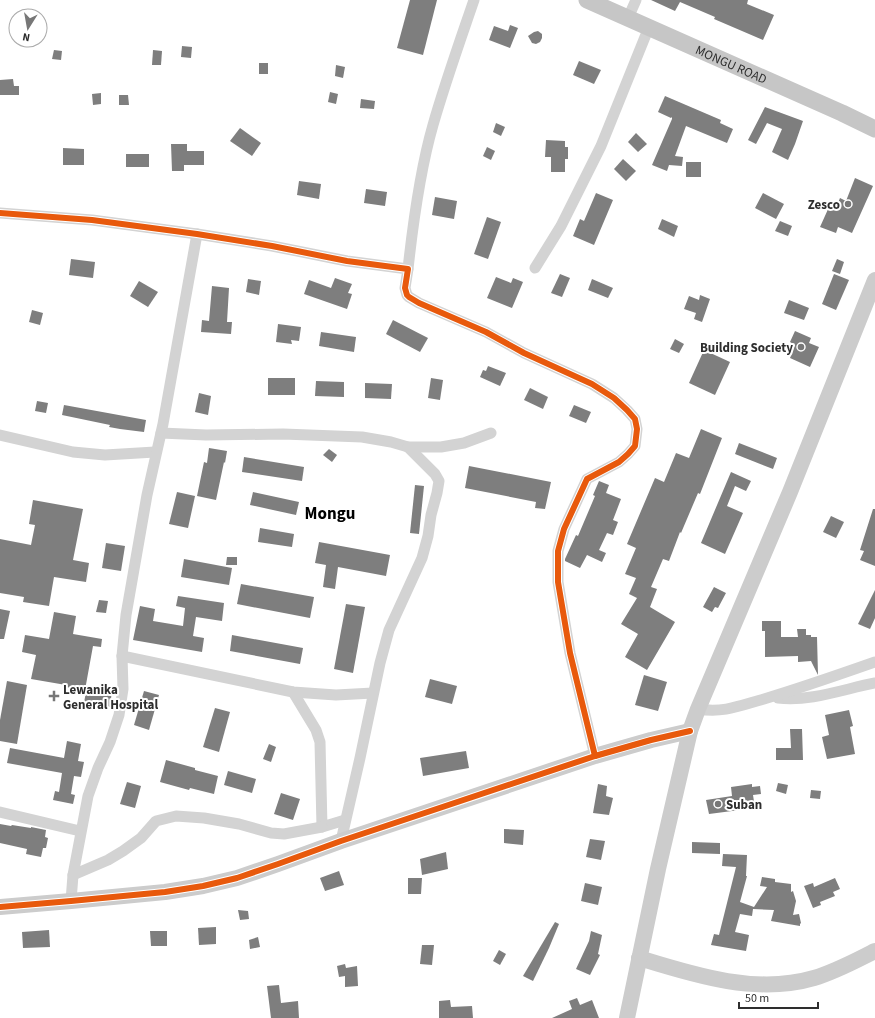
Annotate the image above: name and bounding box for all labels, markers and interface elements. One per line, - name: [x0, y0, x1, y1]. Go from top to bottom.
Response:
- north arrow: [8, 8, 48, 48]
- text: N: [21, 29, 31, 45]
- street label: MONGU ROAD: [692, 41, 770, 89]
- place label: Zesco: [808, 196, 840, 214]
- marker: Zesco: [843, 199, 853, 209]
- place label: Building Society: [700, 339, 793, 357]
- marker: Building Society: [796, 342, 806, 352]
- district label: Mongu: [305, 502, 355, 526]
- place label: Lewanika General Hospital: [63, 681, 158, 714]
- marker: Lewanika General Hospital: [48, 690, 60, 702]
- place label: Suban: [726, 796, 762, 814]
- marker: Suban: [713, 799, 723, 809]
- scale bar: [739, 984, 818, 1010]
- text: 50 m: [745, 990, 769, 1007]

